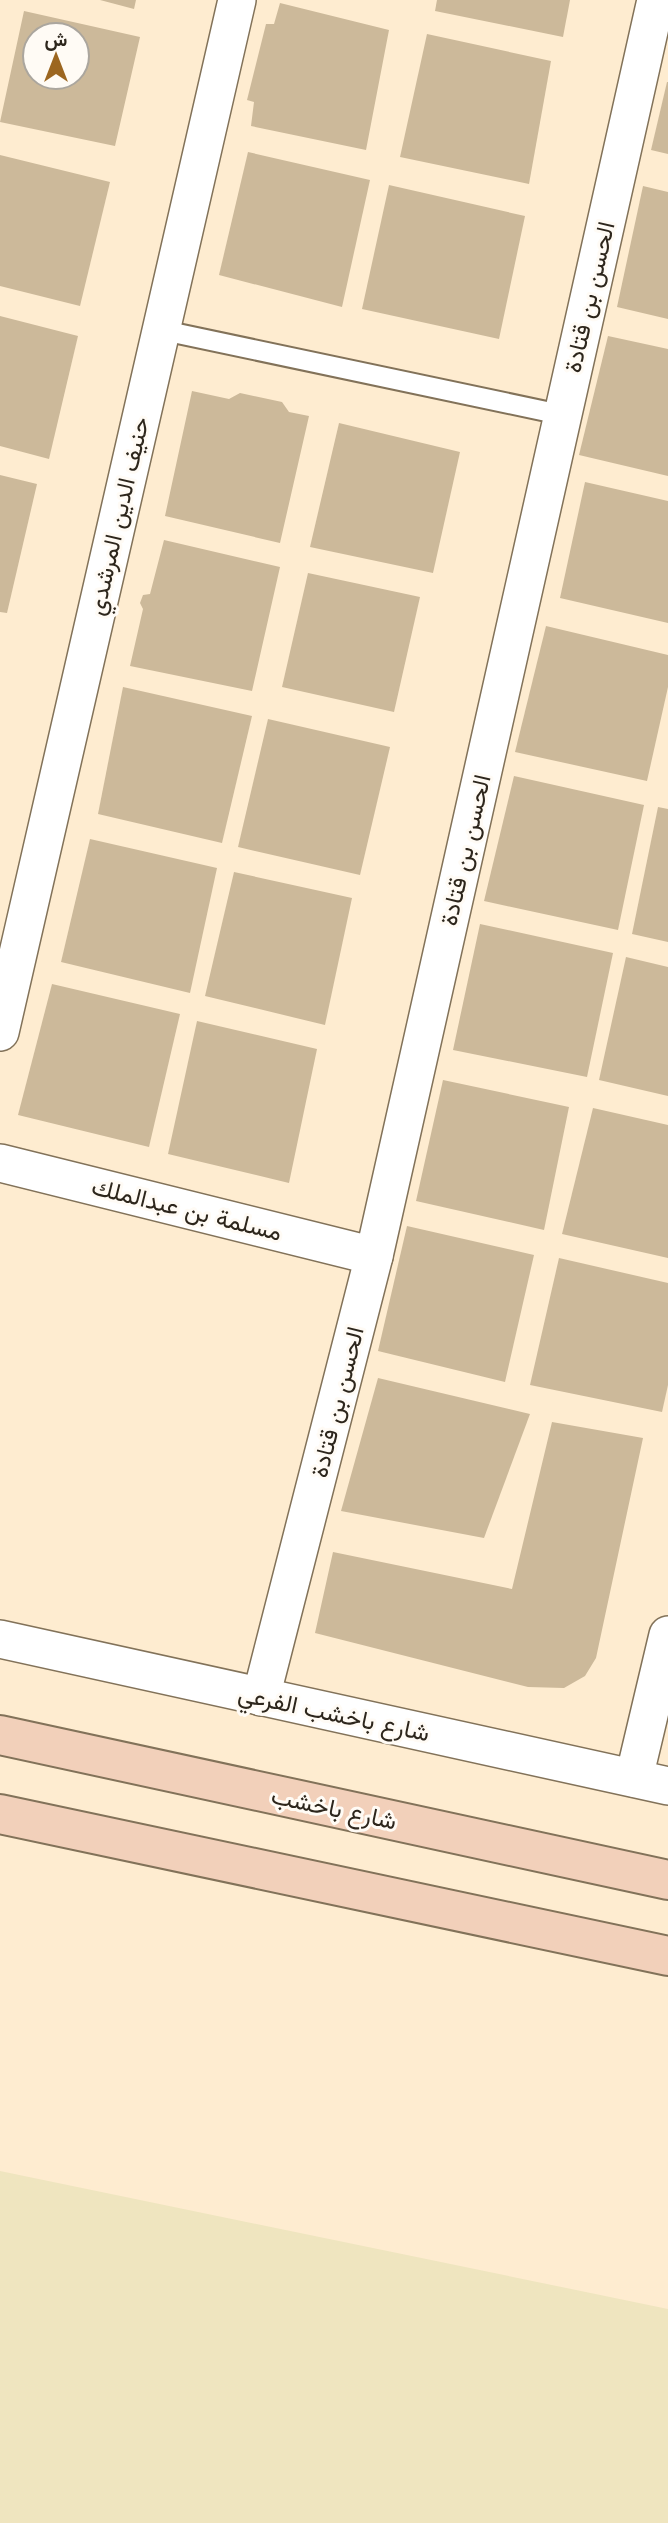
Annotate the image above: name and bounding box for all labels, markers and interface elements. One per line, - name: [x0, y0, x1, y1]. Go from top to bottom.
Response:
- north arrow: [21, 21, 91, 91]
- text: ش: [45, 26, 68, 53]
- street label: الحسن بن قتادة: [555, 218, 623, 376]
- street label: حنيف الدين المرشدي: [78, 413, 160, 619]
- street label: الحسن بن قتادة: [431, 771, 499, 929]
- street label: مسلمة بن عبدالملك: [88, 1168, 286, 1250]
- street label: الحسن بن قتادة: [301, 1323, 373, 1481]
- street label: شارع باخشب الفرعي: [235, 1676, 433, 1752]
- street label: شارع باخشب: [268, 1778, 400, 1838]

